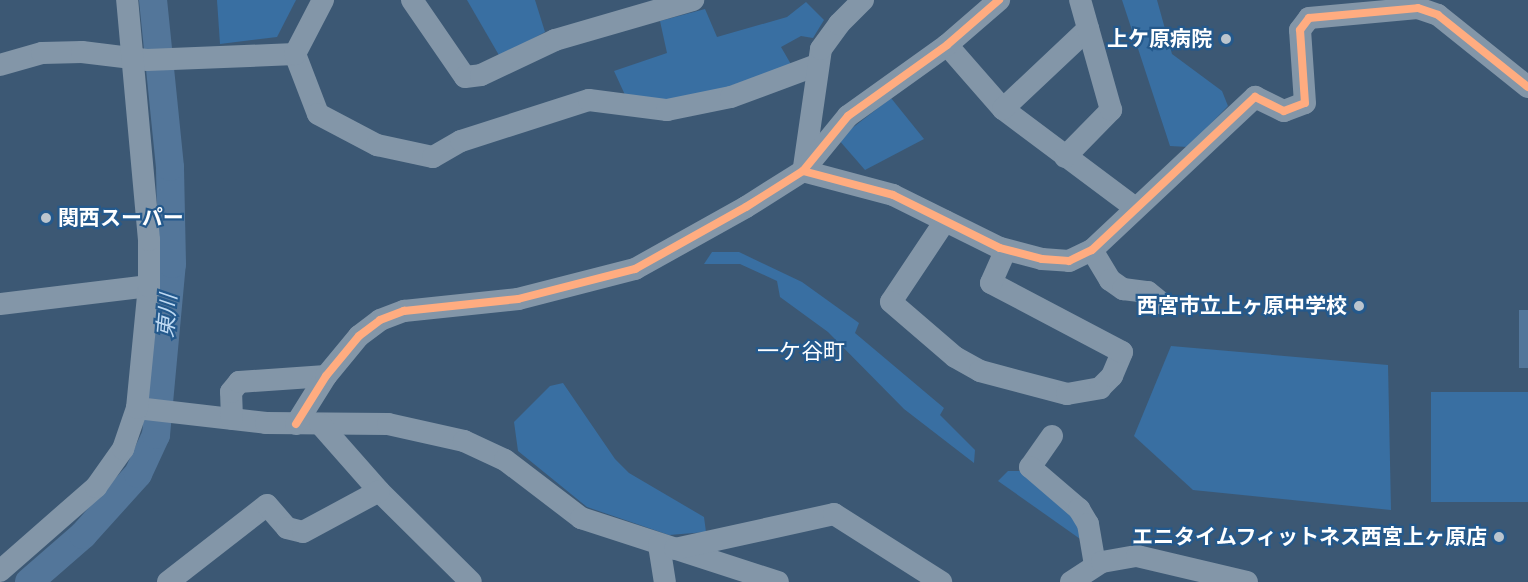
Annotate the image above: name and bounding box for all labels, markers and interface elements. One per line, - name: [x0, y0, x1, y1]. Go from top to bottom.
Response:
- place label: 上ケ原病院: [1107, 26, 1212, 52]
- marker: 上ケ原病院: [1217, 30, 1235, 48]
- place label: 関西スーパー: [58, 205, 184, 231]
- marker: 関西スーパー: [39, 211, 53, 225]
- water label: 東川: [152, 293, 182, 339]
- place label: 西宮市立上ヶ原中学校: [1137, 293, 1347, 319]
- marker: 西宮市立上ヶ原中学校: [1352, 299, 1366, 313]
- district label: 一ケ谷町: [757, 339, 845, 365]
- place label: エニタイムフィットネス西宮上ヶ原店: [1130, 524, 1487, 550]
- marker: エニタイムフィットネス西宮上ヶ原店: [1492, 530, 1506, 544]

